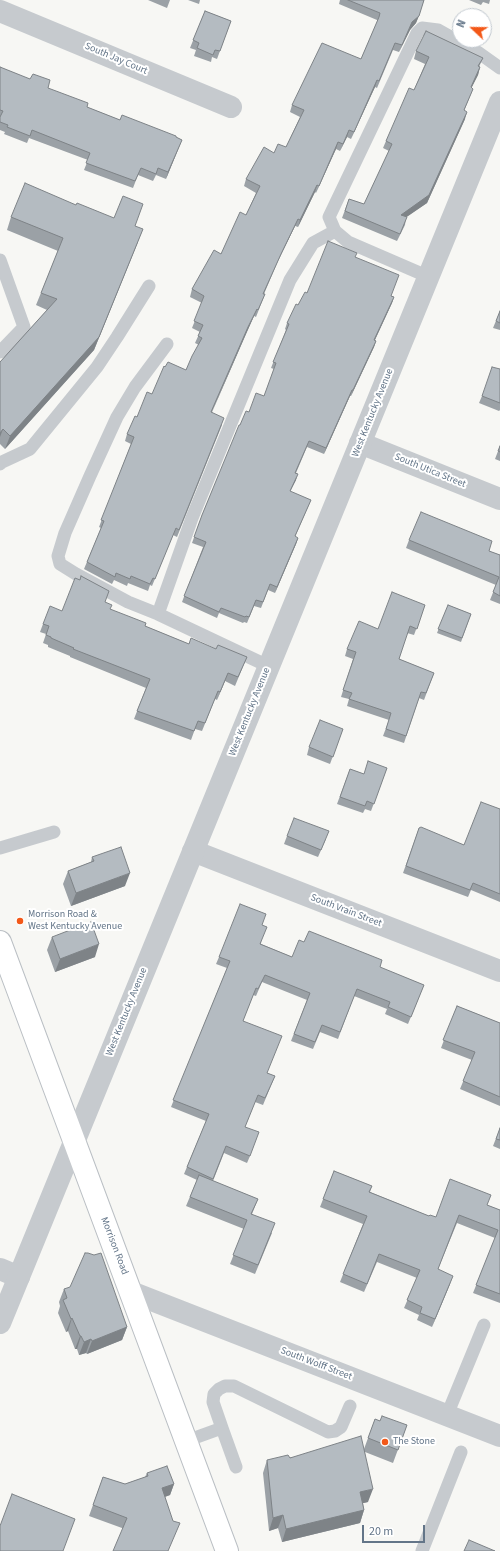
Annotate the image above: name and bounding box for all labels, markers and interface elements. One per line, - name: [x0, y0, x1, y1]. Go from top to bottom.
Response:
- north arrow: [452, 8, 492, 48]
- text: N: [453, 17, 470, 30]
- street label: South Jay Court: [83, 40, 149, 78]
- street label: West Kentucky Avenue: [350, 367, 396, 459]
- street label: South Utica Street: [393, 451, 467, 491]
- street label: West Kentucky Avenue: [227, 666, 273, 758]
- street label: South Vrain Street: [309, 892, 383, 930]
- place label: Morrison Road & West Kentucky Avenue: [28, 909, 122, 932]
- marker: Morrison Road & West Kentucky Avenue: [15, 916, 25, 926]
- street label: West Kentucky Avenue: [104, 966, 150, 1058]
- street label: Morrison Road: [98, 1216, 130, 1276]
- street label: South Wolff Street: [279, 1345, 353, 1383]
- place label: The Stone: [393, 1436, 435, 1448]
- marker: The Stone: [380, 1437, 390, 1447]
- scale bar: [364, 1517, 427, 1543]
- text: 20 m: [369, 1523, 393, 1540]

